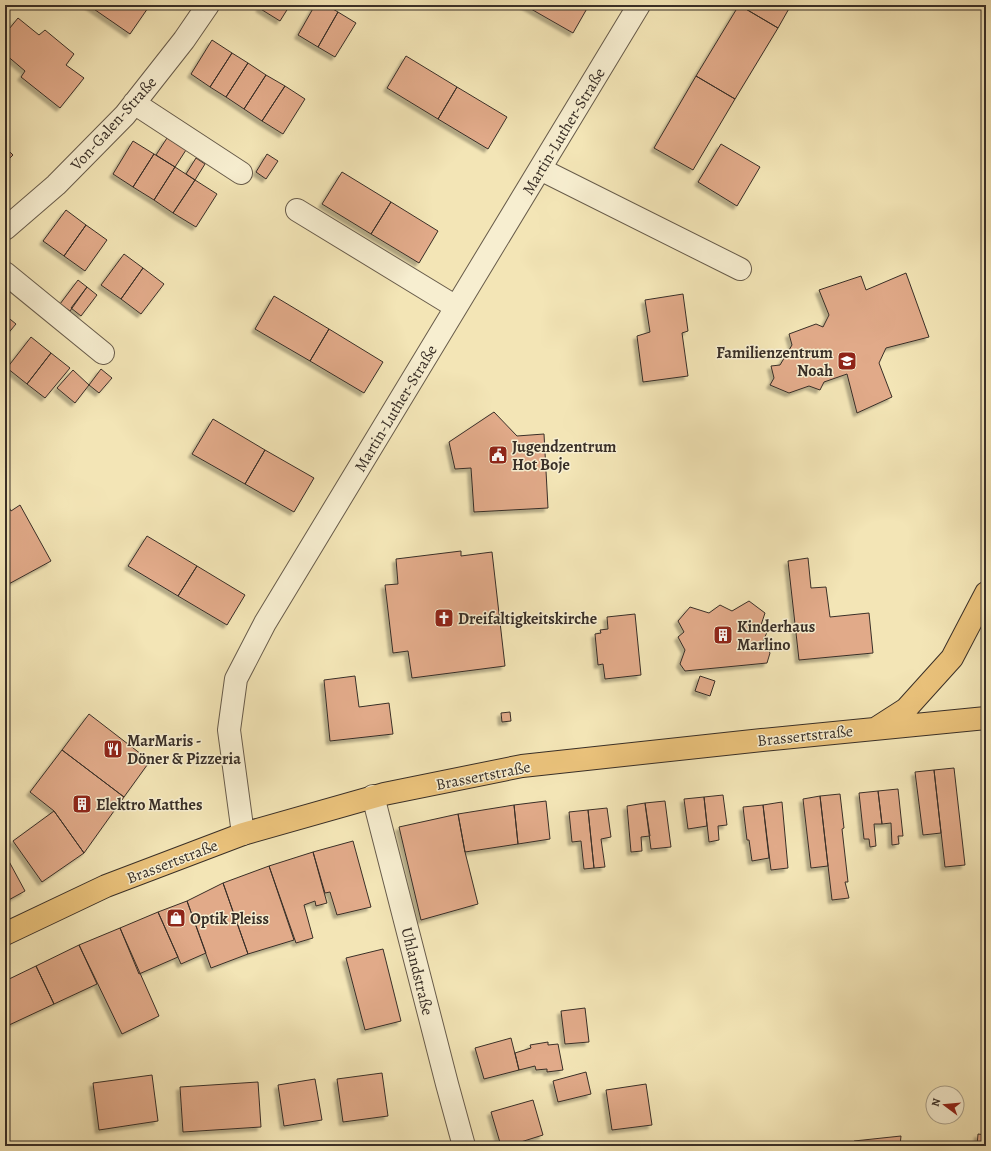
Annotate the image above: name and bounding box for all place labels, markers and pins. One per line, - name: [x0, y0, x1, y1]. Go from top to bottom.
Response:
- place label: Familienzentrum Noah: [716, 342, 834, 382]
- school or university icon: Familienzentrum Noah: [836, 350, 858, 372]
- place label: Jugendzentrum Hot Boje: [512, 436, 617, 476]
- public building icon: Jugendzentrum Hot Boje: [487, 444, 509, 466]
- church icon: Dreifaltigkeitskirche: [433, 607, 455, 629]
- place label: Dreifaltigkeitskirche: [458, 608, 597, 630]
- place label: Kinderhaus Marlino: [737, 616, 815, 656]
- building icon: Kinderhaus Marlino: [712, 624, 734, 646]
- place label: MarMaris - Döner & Pizzeria: [127, 730, 241, 770]
- restaurant icon: MarMaris - Döner & Pizzeria: [102, 738, 124, 760]
- building icon: Elektro Matthes: [71, 793, 93, 815]
- place label: Elektro Matthes: [96, 794, 202, 816]
- shop icon: Optik Pleiss: [165, 907, 187, 929]
- place label: Optik Pleiss: [190, 908, 269, 930]

